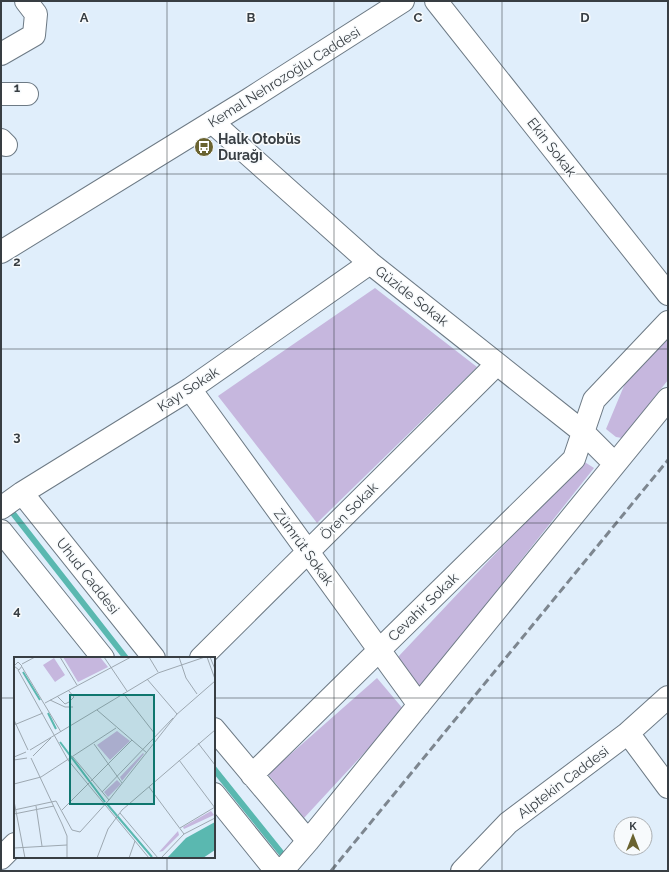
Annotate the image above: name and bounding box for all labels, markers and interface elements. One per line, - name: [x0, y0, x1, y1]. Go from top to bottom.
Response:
- text: A: [80, 10, 89, 25]
- text: B: [247, 10, 256, 25]
- text: C: [414, 10, 423, 25]
- text: D: [580, 10, 590, 25]
- street label: Kemal Nehrozoğlu Caddesi: [205, 24, 363, 130]
- text: 1: [14, 80, 21, 95]
- street label: Ekin Sokak: [524, 114, 580, 180]
- place label: Halk Otobüs Durağı: [218, 131, 301, 163]
- bus stop icon: Halk Otobüs Durağı: [193, 136, 215, 158]
- text: 2: [13, 254, 21, 269]
- street label: Güzide Sokak: [372, 263, 452, 330]
- street label: Kayı Sokak: [154, 363, 222, 415]
- text: 3: [13, 429, 21, 444]
- street label: Ören Sokak: [316, 477, 381, 543]
- street label: Zümrüt Sokak: [271, 506, 337, 589]
- street label: Uhud Caddesi: [53, 535, 123, 617]
- street label: Cevahir Sokak: [385, 569, 462, 644]
- text: 4: [13, 603, 21, 618]
- inset map: [14, 657, 215, 858]
- street label: Alptekin Caddesi: [514, 743, 612, 821]
- north arrow: [613, 816, 653, 856]
- text: K: [629, 820, 637, 833]

